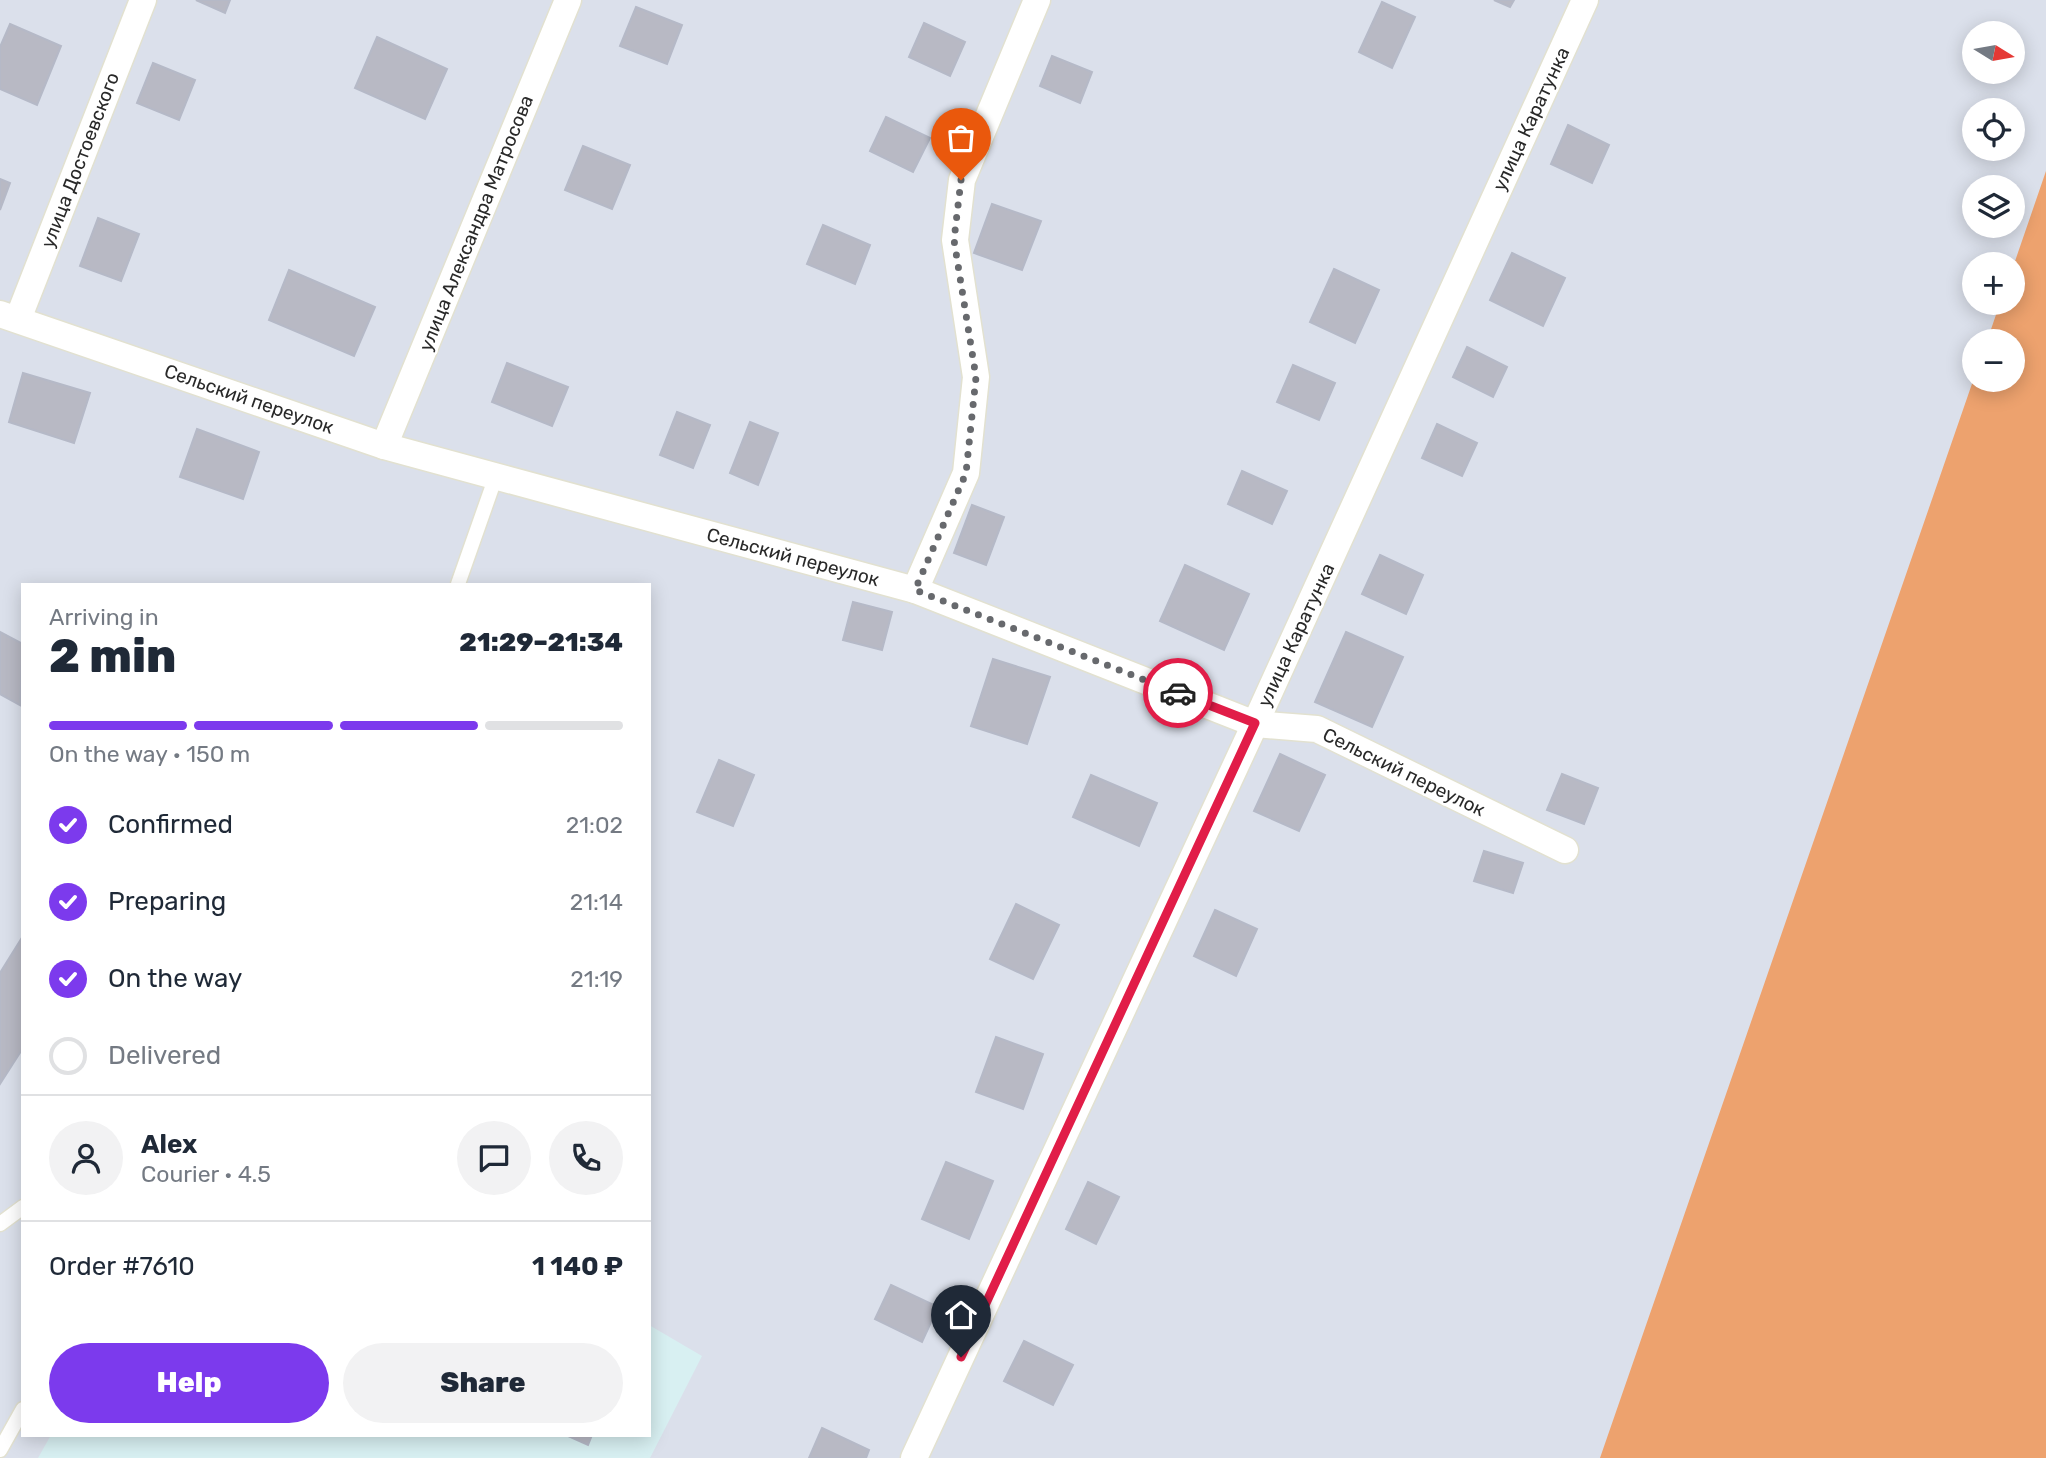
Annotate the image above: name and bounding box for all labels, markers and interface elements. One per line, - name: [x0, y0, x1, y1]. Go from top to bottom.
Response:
- north arrow: [1962, 21, 2025, 84]
- map controls: [1962, 21, 2025, 392]
- street label: улица Каратунка: [1488, 43, 1574, 195]
- street label: улица Достоевского: [36, 69, 124, 251]
- street label: улица Александра Матросова: [414, 92, 538, 354]
- button: locate: [1962, 98, 2025, 161]
- pin: [931, 108, 991, 180]
- icon: bag: [942, 119, 980, 157]
- button: layers: [1962, 175, 2025, 238]
- button: +: [1962, 252, 2025, 315]
- button: −: [1962, 329, 2025, 392]
- street label: Сельский переулок: [161, 359, 337, 439]
- street label: Сельский переулок: [704, 523, 882, 591]
- street label: улица Каратунка: [1253, 559, 1339, 711]
- text: Arriving in: [49, 603, 159, 631]
- text: 21:29–21:34: [459, 627, 623, 658]
- text: 2 min: [49, 629, 176, 684]
- courier: [1143, 658, 1213, 728]
- icon: car: [1159, 674, 1197, 712]
- street label: Сельский переулок: [1319, 723, 1489, 821]
- text: On the way · 150 m: [49, 740, 250, 768]
- icon: check: [49, 806, 87, 844]
- text: Confirmed: [108, 809, 233, 840]
- text: 21:02: [566, 811, 623, 839]
- icon: check: [49, 883, 87, 921]
- text: Preparing: [108, 886, 226, 917]
- text: 21:14: [570, 888, 623, 916]
- icon: check: [49, 960, 87, 998]
- text: On the way: [108, 963, 242, 994]
- text: 21:19: [570, 965, 623, 993]
- text: Delivered: [108, 1040, 221, 1071]
- button: person: [49, 1121, 123, 1195]
- button: chat: [457, 1121, 531, 1195]
- button: phone: [549, 1121, 623, 1195]
- text: Alex: [141, 1129, 197, 1160]
- text: Courier · 4.5: [141, 1160, 271, 1188]
- text: Order #7610: [49, 1251, 195, 1282]
- text: 1 140 ₽: [532, 1251, 623, 1282]
- pin: [931, 1285, 991, 1357]
- icon: home: [942, 1296, 980, 1334]
- button: Help: [49, 1343, 329, 1423]
- button: Share: [343, 1343, 623, 1423]

